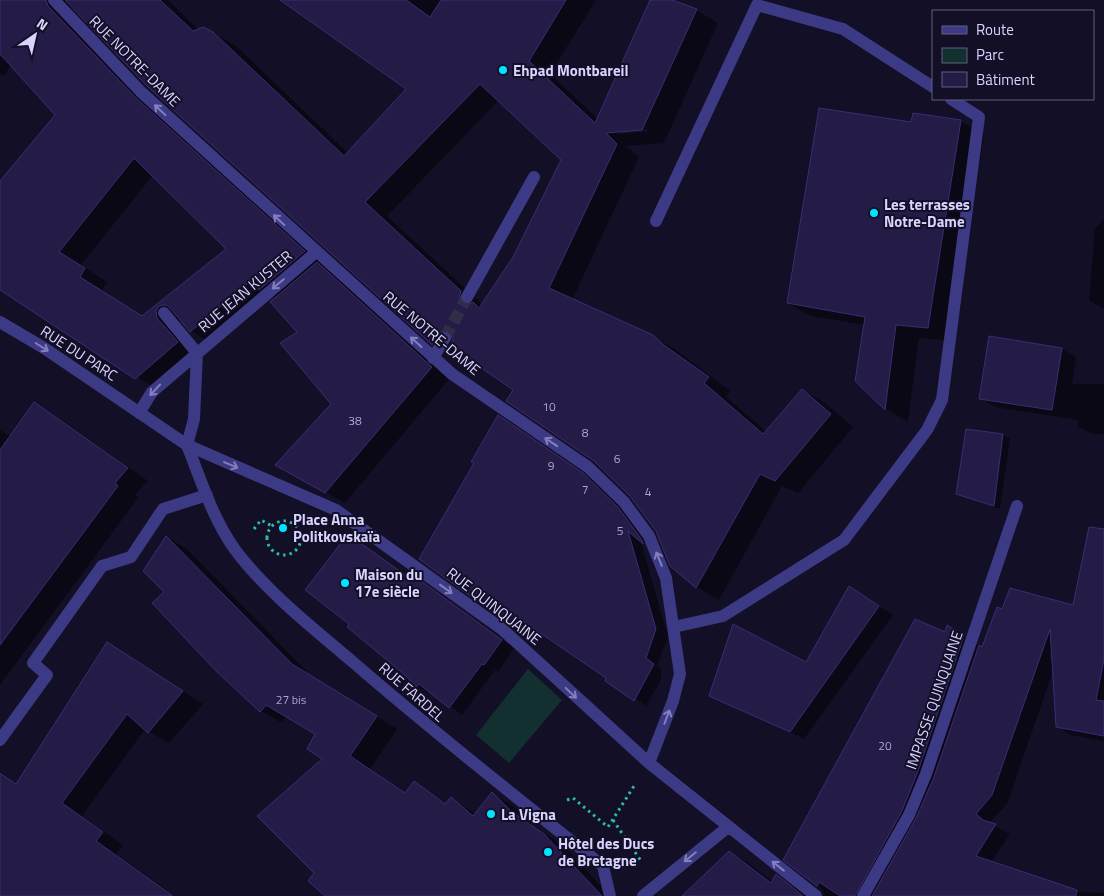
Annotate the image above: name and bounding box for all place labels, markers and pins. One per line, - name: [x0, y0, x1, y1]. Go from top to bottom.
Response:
- place label: Ehpad Montbareil: [513, 59, 628, 82]
- marker: Ehpad Montbareil: [497, 64, 509, 76]
- place label: Les terrasses Notre-Dame: [884, 193, 970, 233]
- marker: Les terrasses Notre-Dame: [868, 207, 880, 219]
- place label: Place Anna Politkovskaïa: [293, 508, 380, 548]
- marker: Place Anna Politkovskaïa: [277, 522, 289, 534]
- place label: Maison du 17e siècle: [355, 563, 423, 603]
- marker: Maison du 17e siècle: [339, 577, 351, 589]
- place label: La Vigna: [501, 803, 556, 826]
- marker: La Vigna: [485, 808, 497, 820]
- place label: Hôtel des Ducs de Bretagne: [558, 832, 654, 872]
- marker: Hôtel des Ducs de Bretagne: [542, 846, 554, 858]

